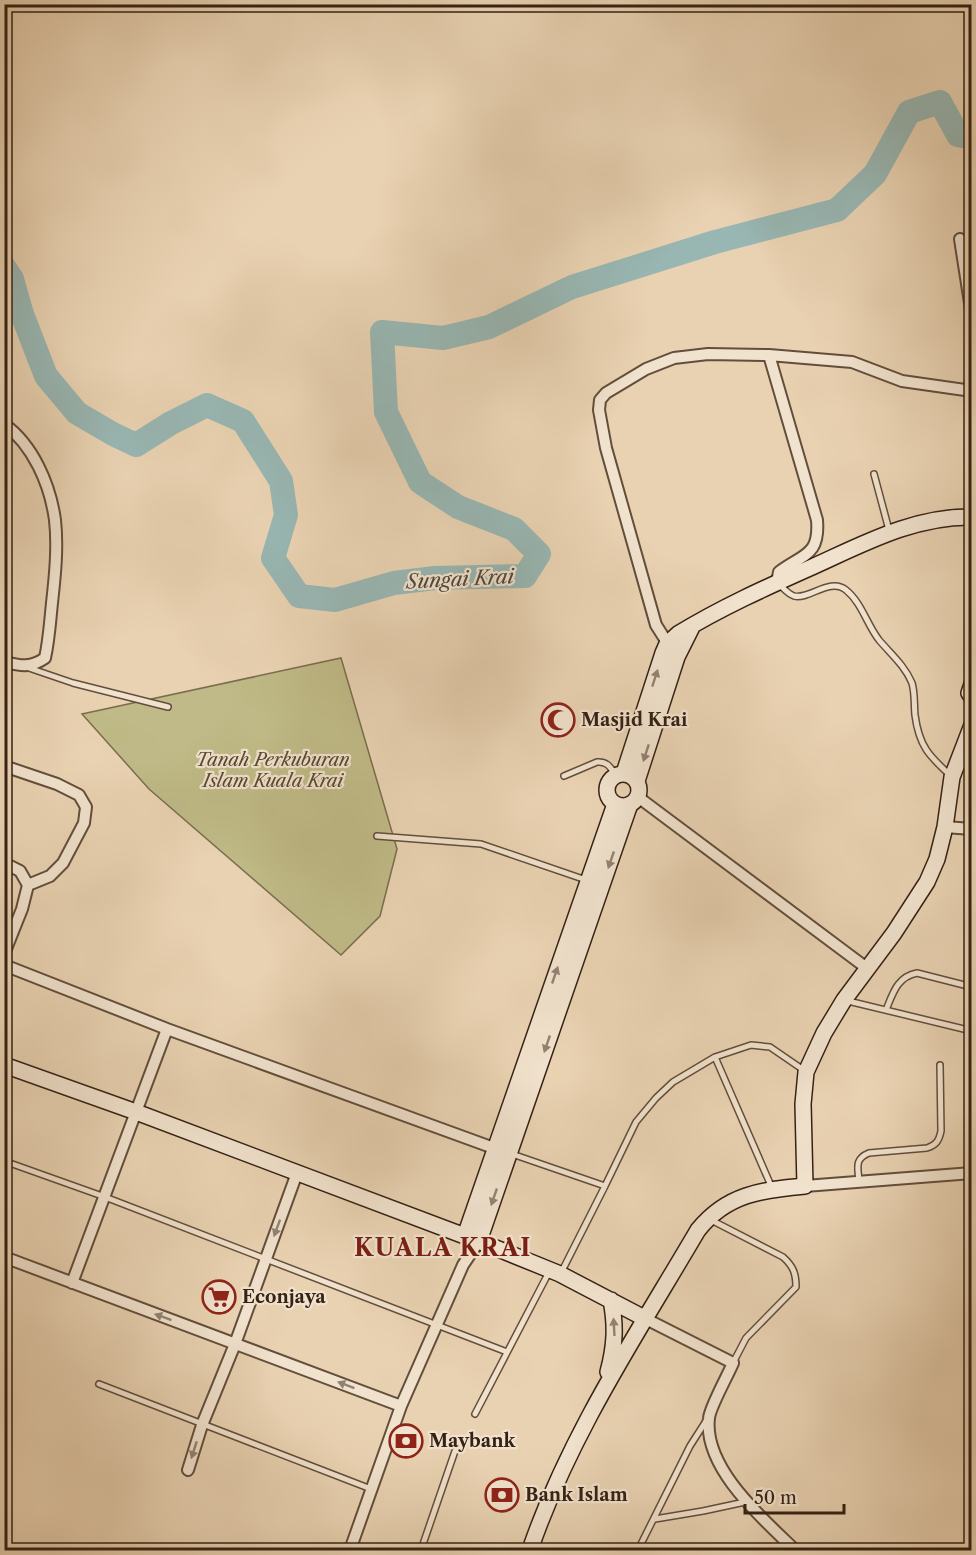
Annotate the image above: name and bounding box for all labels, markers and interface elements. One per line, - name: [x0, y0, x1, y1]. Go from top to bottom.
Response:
- water label: Sungai Krai: [405, 564, 516, 594]
- one-way arrow: [651, 669, 660, 687]
- mosque icon: Masjid Krai: [540, 702, 576, 738]
- place label: Masjid Krai: [581, 709, 688, 731]
- one-way arrow: [640, 744, 650, 762]
- park label: Tanah Perkuburan Islam Kuala Krai: [196, 749, 350, 792]
- one-way arrow: [606, 851, 615, 869]
- one-way arrow: [551, 966, 561, 984]
- one-way arrow: [542, 1035, 552, 1053]
- one-way arrow: [488, 1188, 498, 1206]
- one-way arrow: [272, 1219, 282, 1237]
- district label: KUALA KRAI: [354, 1233, 532, 1262]
- supermarket icon: Econjaya: [201, 1279, 237, 1315]
- place label: Econjaya: [242, 1286, 326, 1308]
- one-way arrow: [154, 1312, 172, 1322]
- one-way arrow: [610, 1318, 619, 1337]
- one-way arrow: [337, 1380, 355, 1390]
- bank icon: Maybank: [388, 1423, 424, 1459]
- place label: Maybank: [429, 1430, 517, 1452]
- one-way arrow: [189, 1441, 198, 1459]
- bank icon: Bank Islam: [484, 1477, 520, 1513]
- scale bar: [745, 1477, 844, 1515]
- place label: Bank Islam: [525, 1484, 628, 1506]
- text: 50 m: [754, 1487, 797, 1509]

